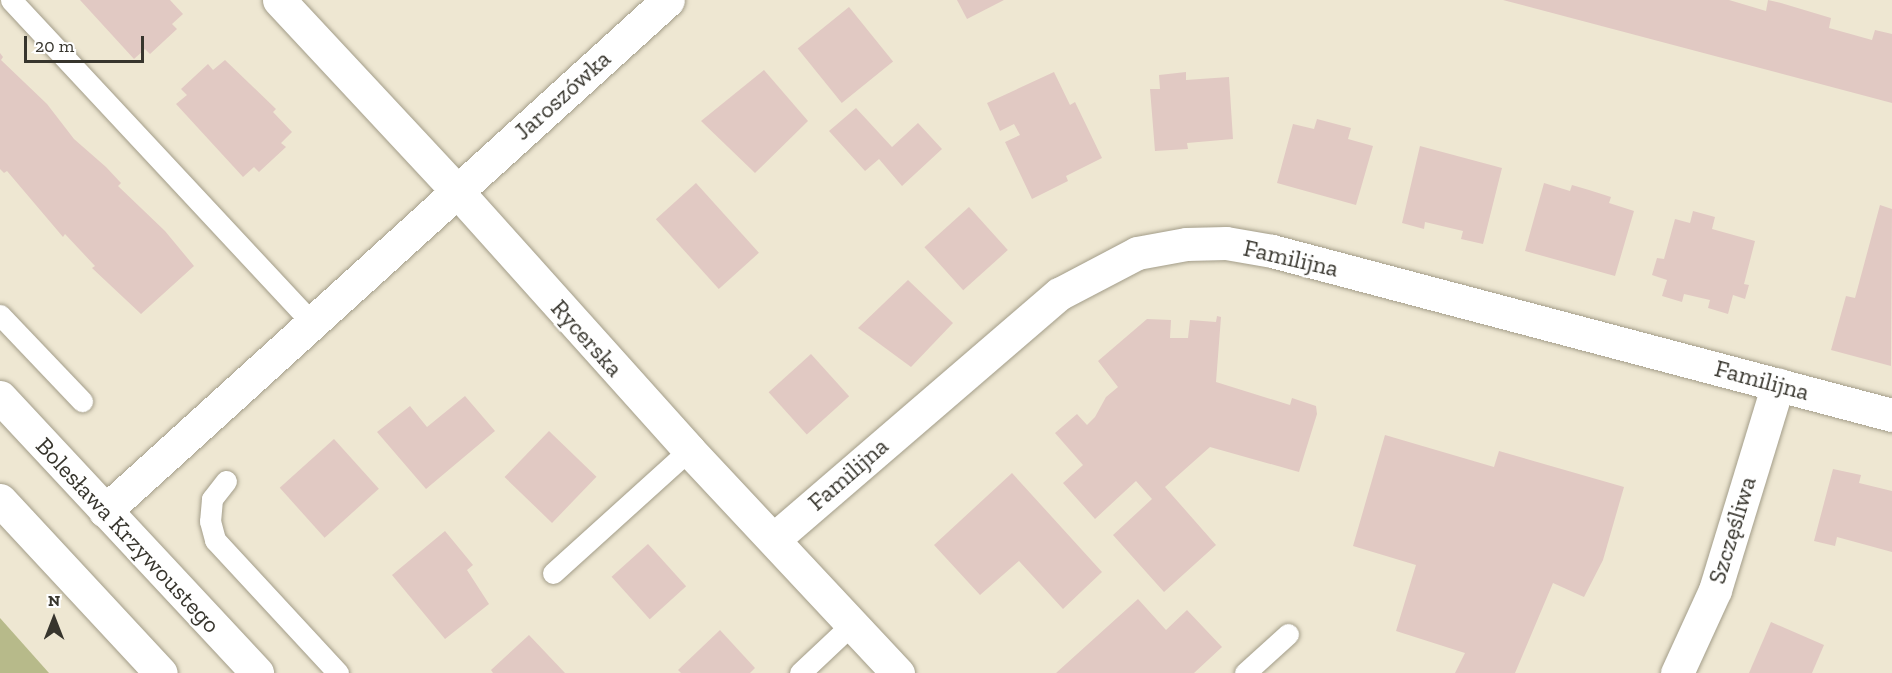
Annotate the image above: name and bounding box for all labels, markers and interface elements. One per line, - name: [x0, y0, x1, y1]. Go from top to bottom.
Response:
- scale bar: [27, 24, 147, 62]
- text: 20 m: [35, 35, 74, 57]
- street label: Jaroszówka: [508, 44, 616, 146]
- street label: Familijna: [1241, 233, 1341, 283]
- street label: Rycerska: [545, 294, 629, 382]
- street label: Familijna: [1712, 354, 1812, 406]
- street label: Bolesława Krzywoustego: [30, 431, 226, 639]
- street label: Familijna: [802, 431, 894, 517]
- street label: Szczęśliwa: [1702, 473, 1762, 587]
- north arrow: [24, 589, 84, 649]
- text: N: [48, 591, 60, 610]

